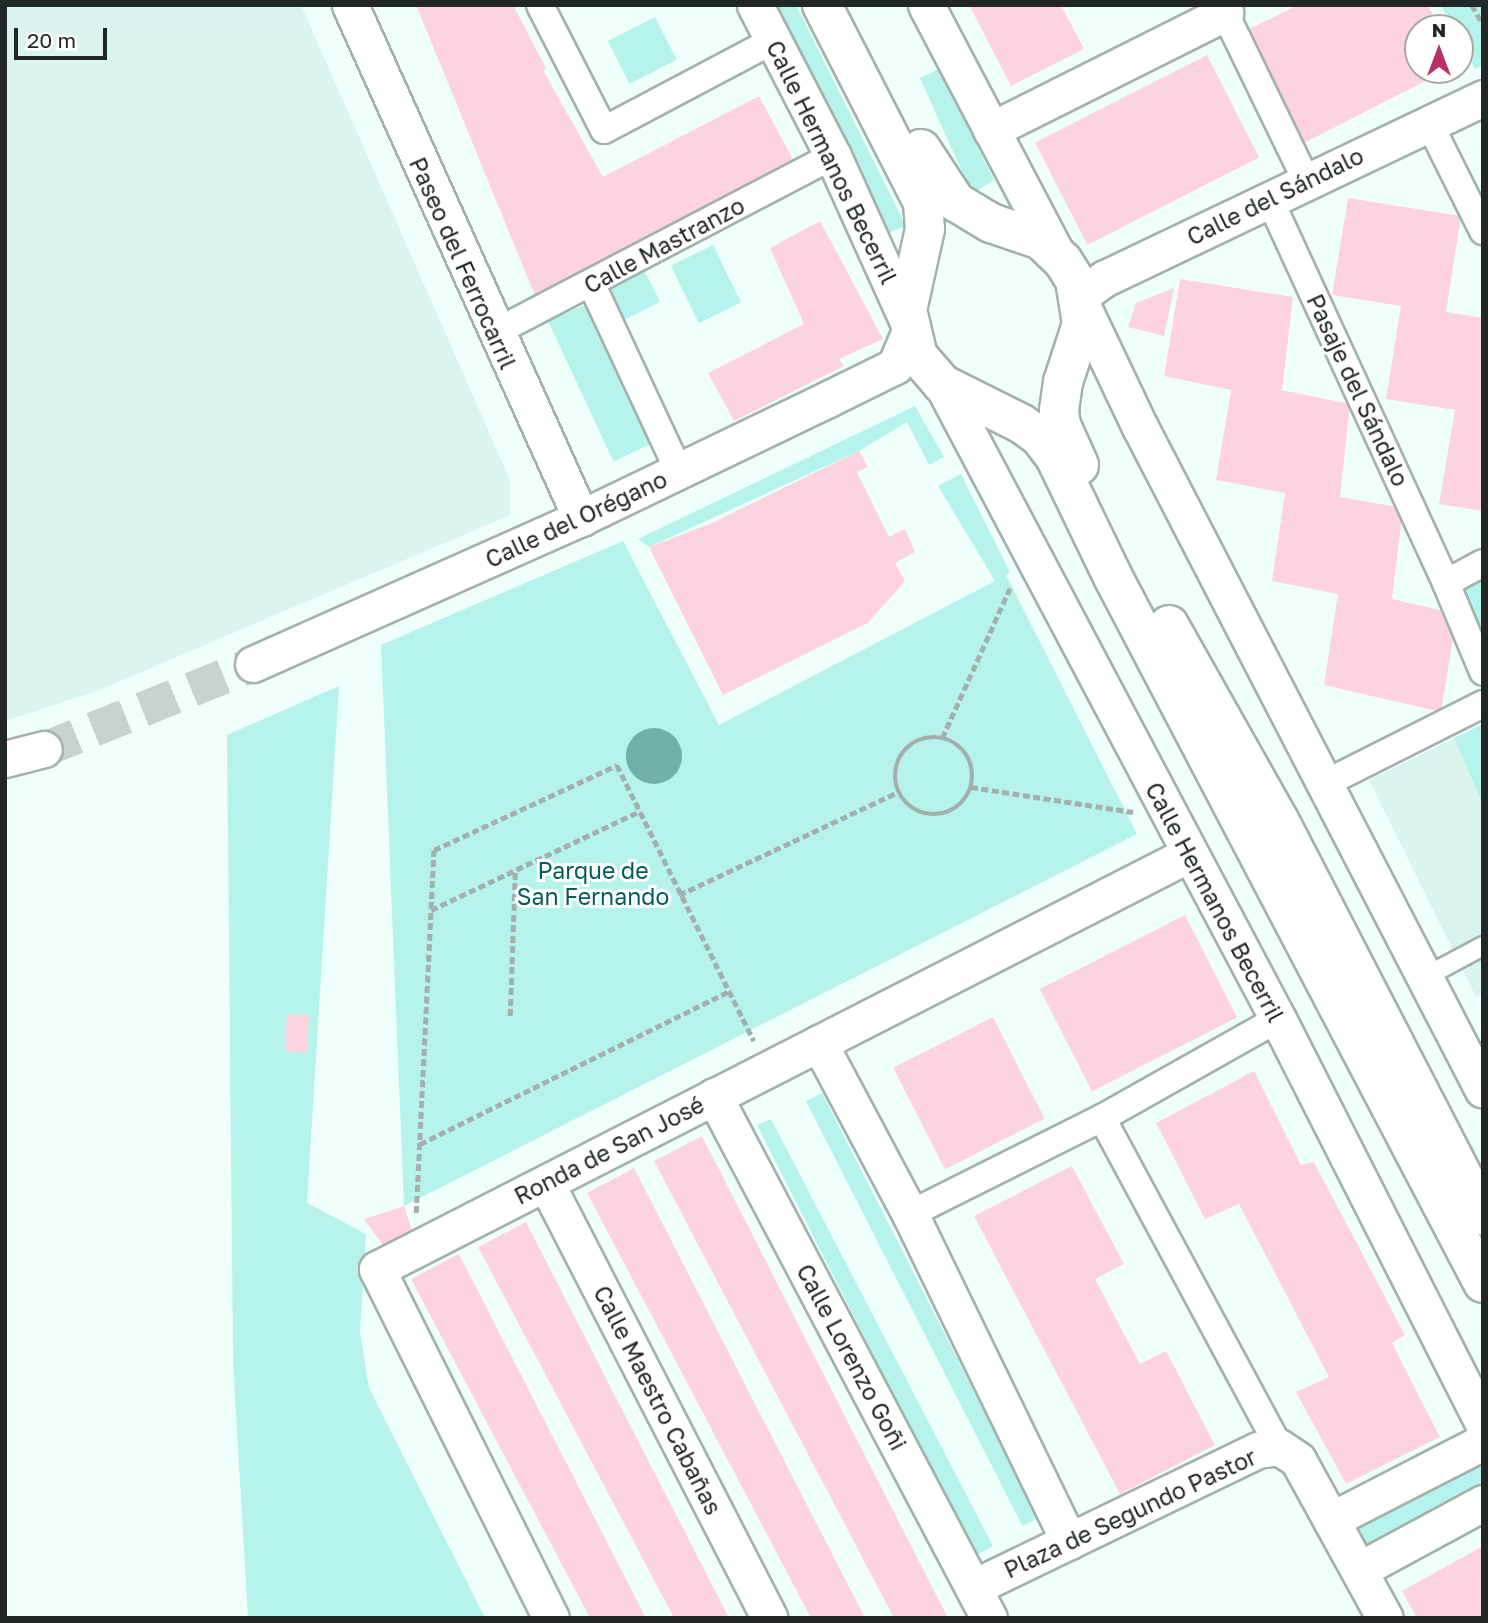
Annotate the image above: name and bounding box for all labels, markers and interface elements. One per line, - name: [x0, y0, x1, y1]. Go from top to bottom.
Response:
- scale bar: [18, 14, 110, 58]
- north arrow: [1404, 14, 1474, 84]
- text: N: [1432, 18, 1446, 41]
- text: 20 m: [27, 27, 76, 53]
- street label: Calle Hermanos Becerril: [761, 36, 903, 288]
- street label: Calle del Sándalo: [1182, 141, 1368, 251]
- street label: Paseo del Ferrocarril: [404, 153, 522, 373]
- street label: Calle Mastranzo: [579, 191, 749, 299]
- street label: Pasaje del Sándalo: [1301, 290, 1415, 490]
- street label: Calle del Orégano: [481, 465, 671, 573]
- street label: Calle Hermanos Becerril: [1140, 778, 1290, 1026]
- park label: Parque de San Fernando: [517, 856, 669, 910]
- street label: Ronda de San José: [510, 1090, 708, 1210]
- street label: Calle Lorenzo Goñi: [791, 1259, 913, 1455]
- street label: Calle Maestro Cabañas: [588, 1281, 728, 1519]
- street label: Plaza de Segundo Pastor: [1000, 1442, 1260, 1584]

